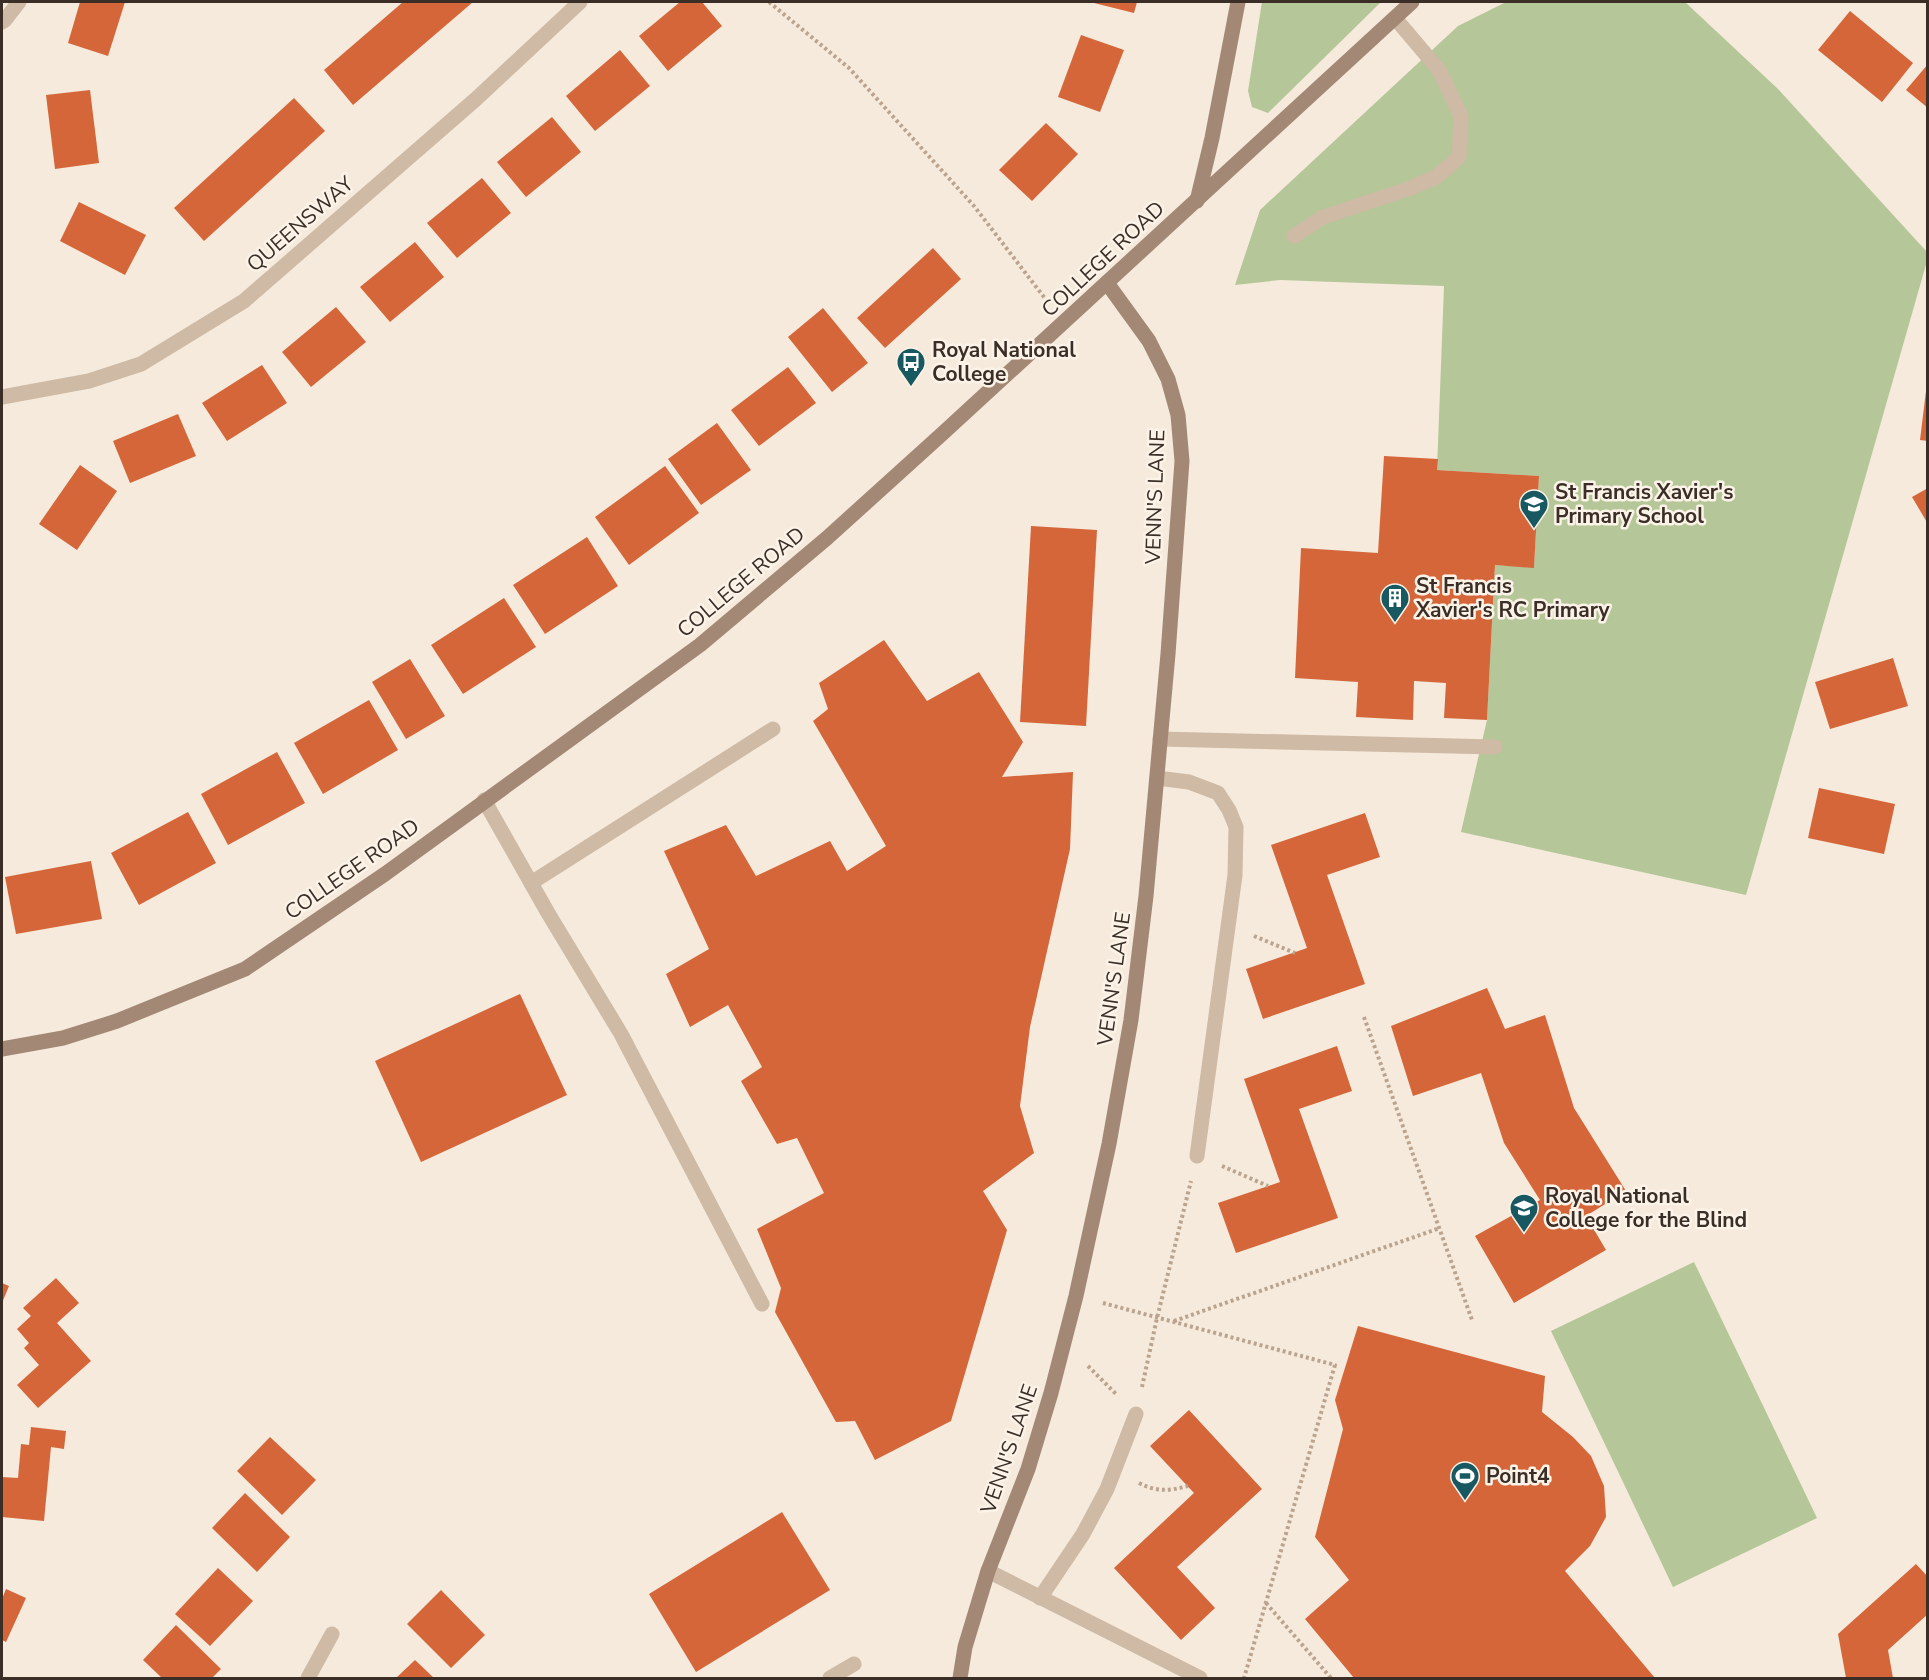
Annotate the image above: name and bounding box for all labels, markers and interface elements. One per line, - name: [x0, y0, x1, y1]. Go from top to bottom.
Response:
- street label: QUEENSWAY: [241, 170, 360, 278]
- street label: COLLEGE ROAD: [1036, 195, 1170, 323]
- place label: Royal National College: [932, 336, 1076, 388]
- bus stop icon: Royal National College: [895, 346, 927, 388]
- street label: VENN'S LANE: [1139, 429, 1171, 566]
- place label: St Francis Xavier's Primary School: [1555, 478, 1733, 530]
- school or university icon: St Francis Xavier's Primary School: [1518, 488, 1550, 530]
- street label: COLLEGE ROAD: [671, 520, 811, 644]
- place label: St Francis Xavier's RC Primary: [1415, 572, 1611, 624]
- building icon: St Francis Xavier's RC Primary: [1379, 582, 1411, 624]
- street label: COLLEGE ROAD: [279, 812, 425, 926]
- street label: VENN'S LANE: [1091, 910, 1137, 1049]
- place label: Royal National College for the Blind: [1545, 1182, 1747, 1234]
- school or university icon: Royal National College for the Blind: [1508, 1192, 1540, 1234]
- street label: VENN'S LANE: [973, 1381, 1044, 1518]
- sports icon: Point4: [1449, 1460, 1481, 1502]
- place label: Point4: [1486, 1462, 1550, 1490]

